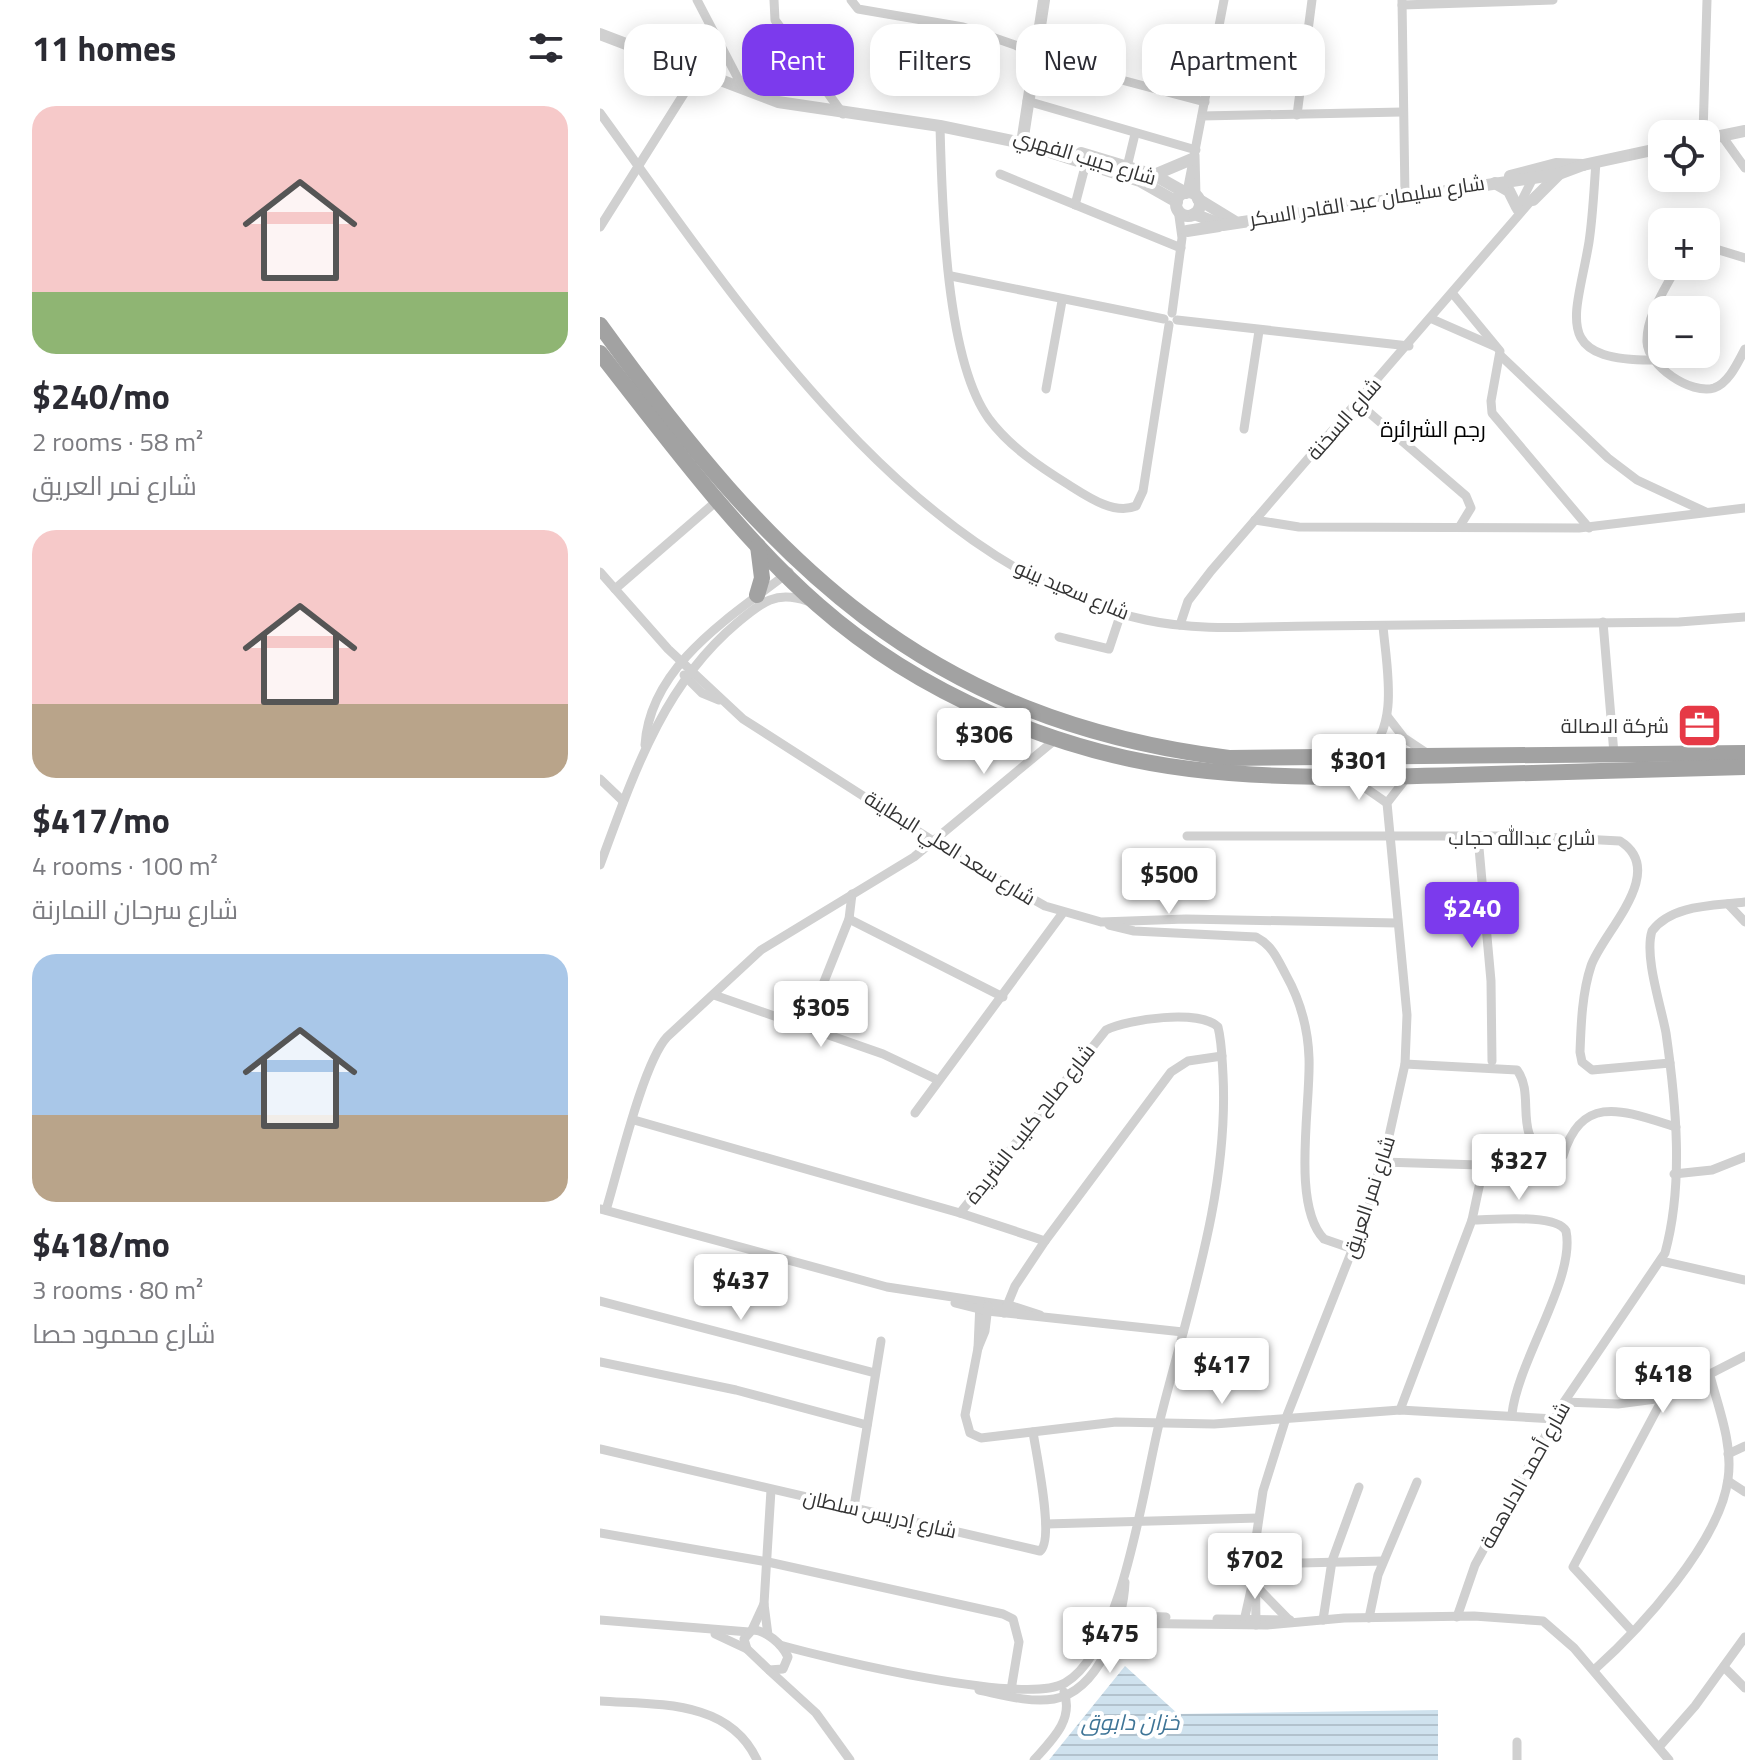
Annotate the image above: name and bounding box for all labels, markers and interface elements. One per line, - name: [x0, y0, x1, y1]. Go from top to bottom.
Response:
- text: 11 homes: [32, 22, 176, 74]
- chip: Buy: [624, 24, 726, 96]
- chip: Rent: [742, 24, 854, 96]
- chip: Filters: [870, 24, 1000, 96]
- chip: New: [1016, 24, 1126, 96]
- chip: Apartment: [1142, 24, 1325, 96]
- icon: filters: [524, 26, 568, 70]
- street label: شارع حبيب الفهري: [1010, 120, 1160, 194]
- map controls: [1648, 120, 1720, 368]
- button: locate: [1648, 120, 1720, 192]
- icon: home: [228, 158, 372, 302]
- street label: شارع سليمان عبد القادر السكر: [1246, 167, 1487, 235]
- button: +: [1648, 208, 1720, 280]
- button: −: [1648, 296, 1720, 368]
- text: $240/mo: [32, 370, 170, 422]
- street label: شارع السخنة: [1299, 370, 1388, 467]
- district label: رجم الشرائرة: [1380, 412, 1486, 446]
- text: 2 rooms · 58 m²: [32, 422, 203, 461]
- text: شارع نمر العريق: [32, 466, 197, 505]
- street label: شارع سعيد بينو: [1010, 551, 1134, 628]
- icon: home: [228, 582, 372, 726]
- office icon: شركة الاصالة: [1676, 702, 1724, 750]
- pin: $306: [937, 708, 1031, 776]
- place label: شركة الاصالة: [1561, 710, 1669, 741]
- text: $306: [955, 714, 1013, 753]
- pin: $301: [1312, 734, 1406, 802]
- text: $301: [1330, 740, 1388, 779]
- street label: شارع سعد العلي البطاينة: [858, 782, 1042, 914]
- text: $417/mo: [32, 794, 170, 846]
- street label: شارع عبدالله حجاب: [1448, 822, 1596, 853]
- text: 4 rooms · 100 m²: [32, 846, 218, 885]
- pin: $500: [1122, 848, 1216, 916]
- text: $500: [1140, 854, 1198, 893]
- pin: $240: [1425, 882, 1519, 950]
- text: $240: [1443, 888, 1501, 927]
- text: شارع سرحان النمارنة: [32, 890, 238, 929]
- pin: $305: [774, 981, 868, 1049]
- text: $305: [792, 987, 850, 1026]
- icon: home: [228, 1006, 372, 1150]
- street label: شارع صالح كليب الشريدة: [957, 1037, 1102, 1211]
- street label: شارع نمر العريق: [1334, 1132, 1403, 1262]
- pin: $327: [1472, 1134, 1566, 1202]
- text: $327: [1490, 1140, 1548, 1179]
- text: $418/mo: [32, 1218, 170, 1270]
- pin: $437: [694, 1254, 788, 1322]
- text: $437: [712, 1260, 770, 1299]
- text: 3 rooms · 80 m²: [32, 1270, 203, 1309]
- text: شارع محمود حصا: [32, 1314, 216, 1353]
- pin: $417: [1175, 1338, 1269, 1406]
- text: $417: [1193, 1344, 1251, 1383]
- pin: $418: [1616, 1347, 1710, 1415]
- text: $418: [1634, 1353, 1692, 1392]
- street label: شارع أحمد الدلاهمة: [1471, 1396, 1578, 1554]
- street label: شارع إدريس سلطان: [800, 1481, 960, 1546]
- pin: $702: [1208, 1533, 1302, 1601]
- text: $702: [1226, 1539, 1284, 1578]
- pin: $475: [1063, 1607, 1157, 1675]
- text: $475: [1081, 1613, 1139, 1652]
- water label: خزان دابوق: [1081, 1705, 1180, 1739]

